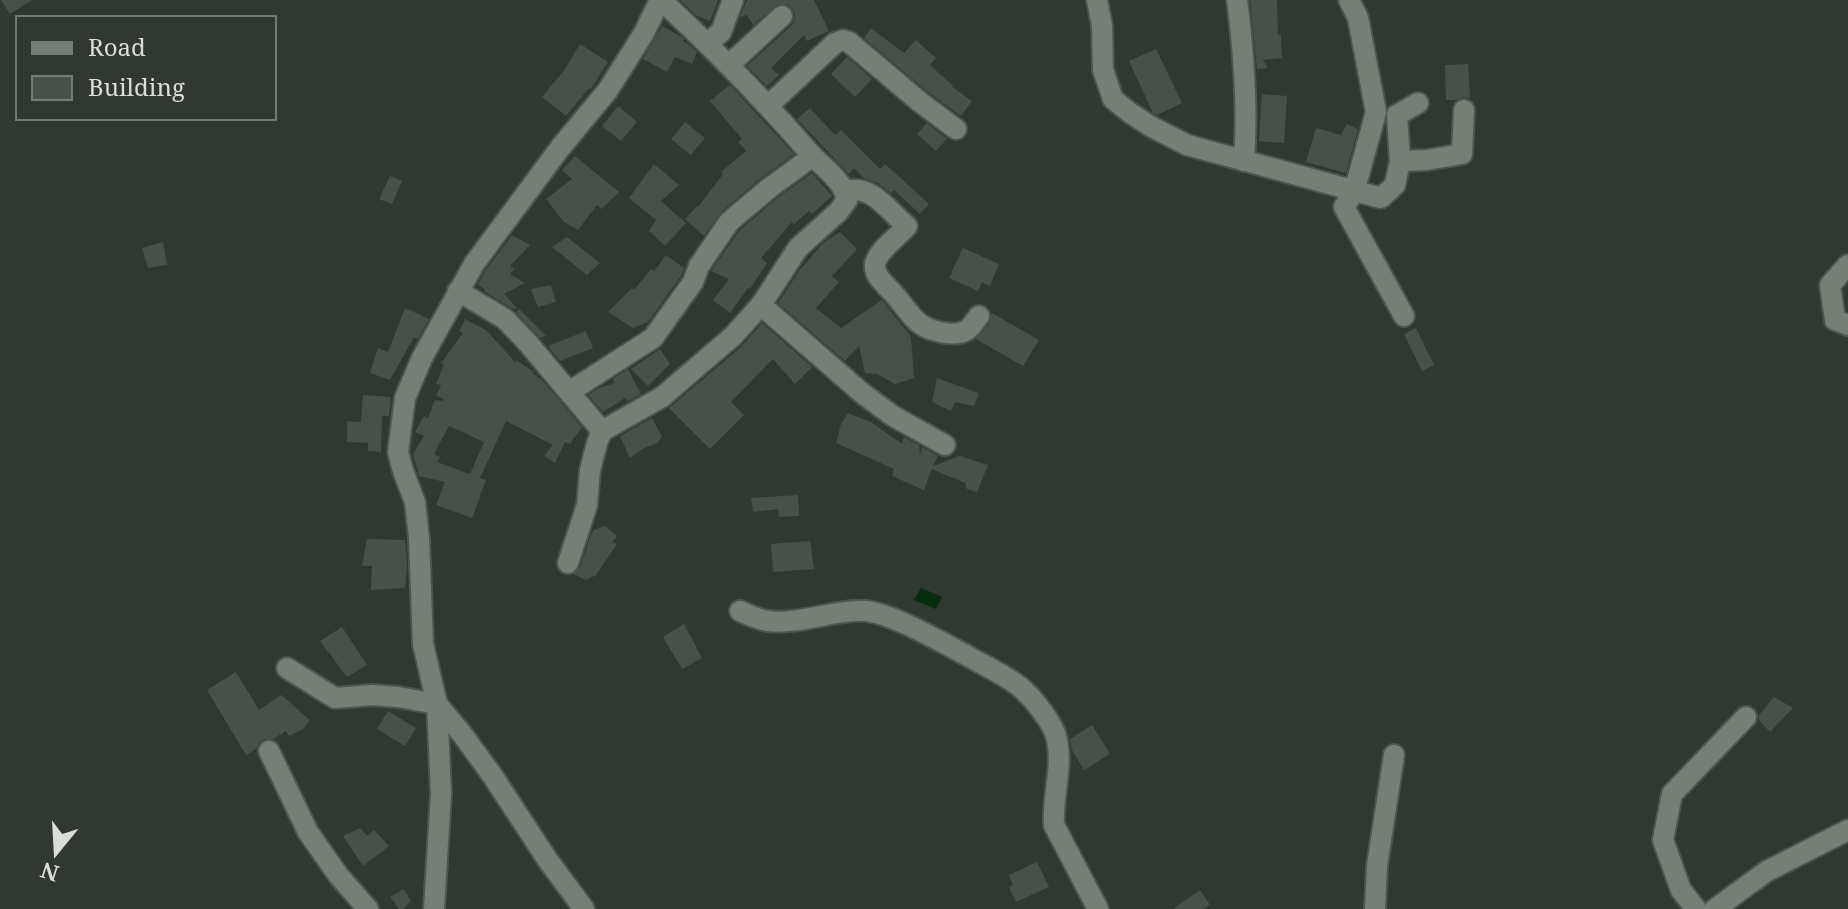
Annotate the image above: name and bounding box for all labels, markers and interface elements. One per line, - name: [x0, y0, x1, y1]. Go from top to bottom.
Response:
- legend: [16, 16, 276, 120]
- text: Road: [88, 30, 146, 63]
- text: Building: [88, 70, 185, 103]
- north arrow: [16, 813, 96, 893]
- text: N: [37, 856, 62, 890]

